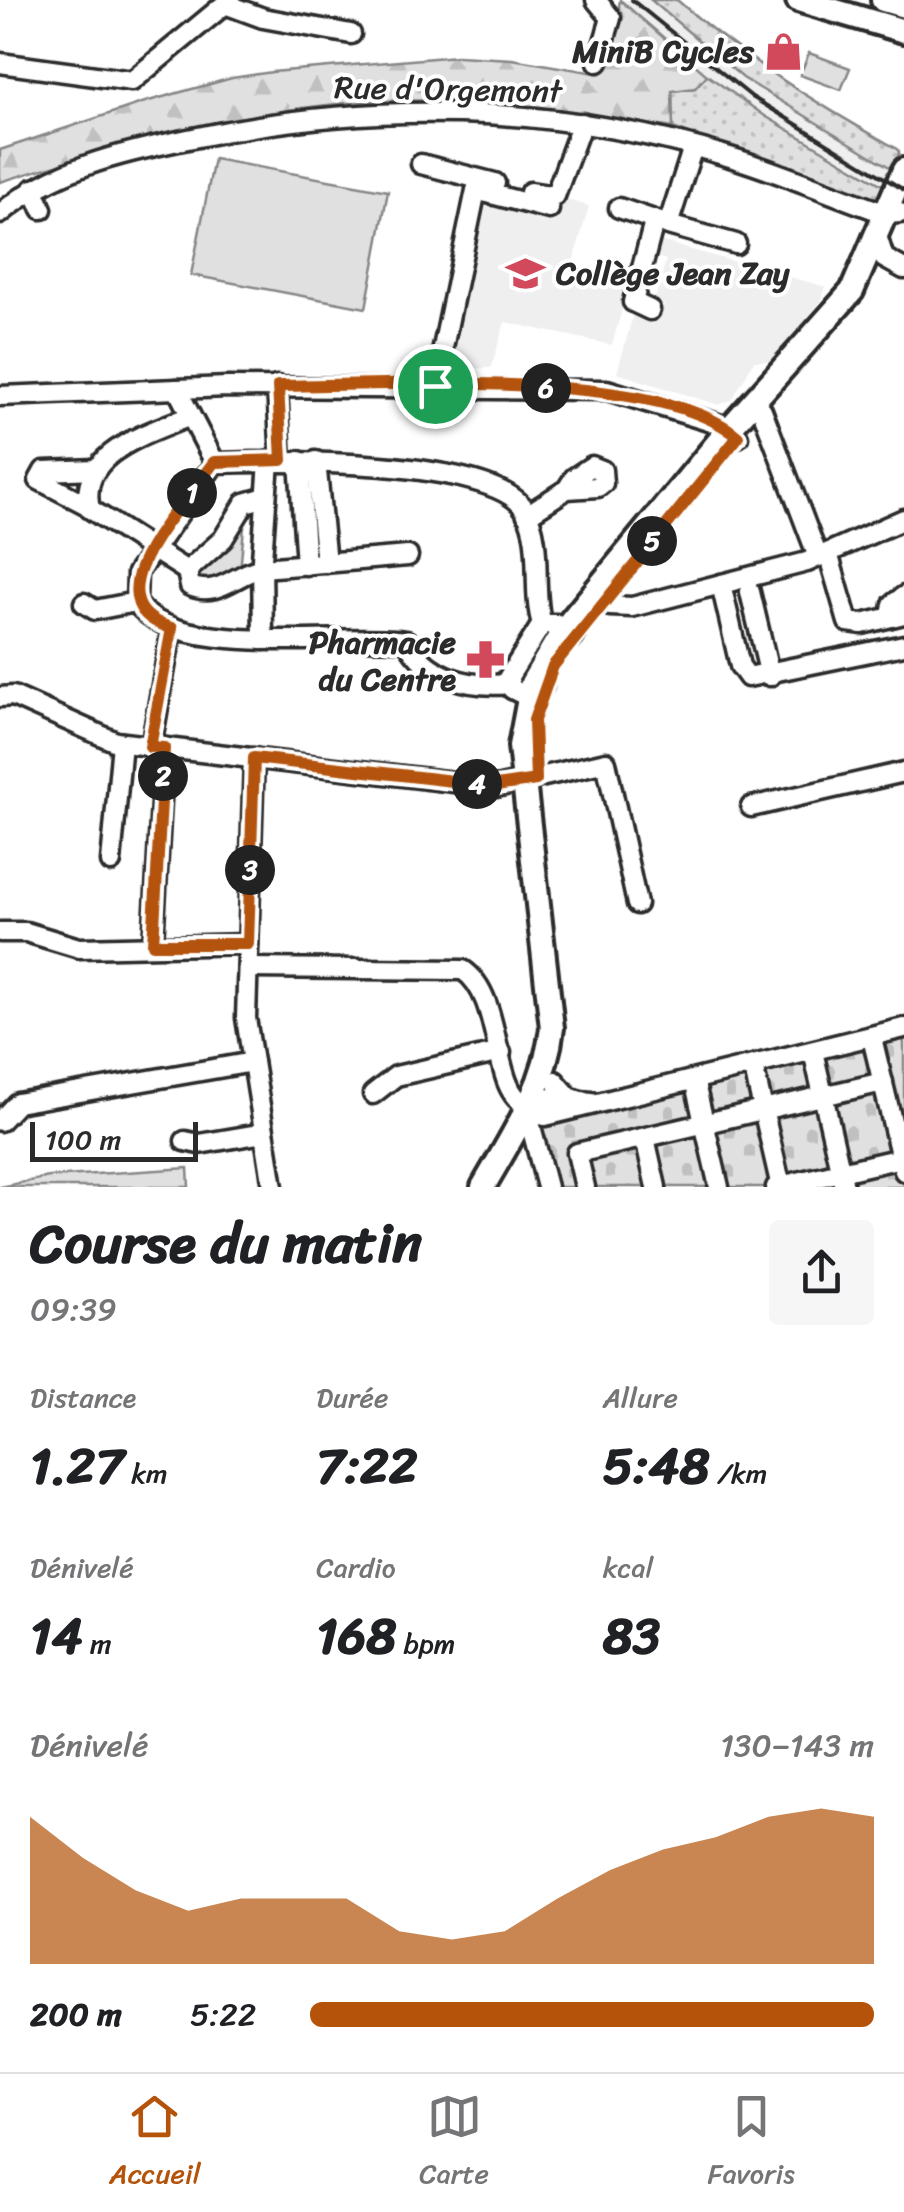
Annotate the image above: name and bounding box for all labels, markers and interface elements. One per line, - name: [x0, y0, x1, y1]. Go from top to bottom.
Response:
- place label: MiniB Cycles: [571, 23, 755, 80]
- shop icon: MiniB Cycles: [763, 30, 805, 72]
- street label: Rue d'Orgemont: [334, 59, 563, 120]
- place label: Collège Jean Zay: [555, 245, 791, 302]
- school or university icon: Collège Jean Zay: [505, 252, 547, 294]
- pin: [393, 344, 478, 429]
- icon: arrive: [408, 359, 463, 414]
- pin: 6: [521, 363, 571, 413]
- text: 6: [538, 363, 554, 412]
- pin: 1: [167, 468, 217, 518]
- text: 1: [186, 468, 198, 517]
- pin: 5: [627, 516, 677, 566]
- text: 5: [643, 516, 661, 565]
- place label: Pharmacie du Centre: [309, 614, 457, 708]
- pharmacy icon: Pharmacie du Centre: [465, 639, 507, 681]
- pin: 2: [138, 751, 188, 801]
- text: 2: [155, 751, 171, 800]
- pin: 4: [452, 759, 502, 809]
- text: 4: [468, 759, 486, 808]
- pin: 3: [225, 845, 275, 895]
- text: 3: [242, 845, 258, 894]
- text: 100 m: [45, 1115, 121, 1164]
- scale bar: [30, 1117, 198, 1162]
- text: Course du matin: [30, 1195, 422, 1292]
- button: share: [769, 1220, 874, 1325]
- text: 09:39: [30, 1281, 117, 1338]
- text: Distance: [30, 1373, 136, 1422]
- text: Durée: [316, 1373, 388, 1422]
- text: Allure: [603, 1373, 678, 1422]
- text: 1.27: [30, 1422, 124, 1511]
- text: 7:22: [316, 1422, 418, 1511]
- text: 5:48: [603, 1422, 710, 1511]
- text: km: [124, 1449, 168, 1498]
- text: /km: [710, 1449, 767, 1498]
- text: Dénivelé: [30, 1543, 134, 1592]
- text: Cardio: [316, 1543, 396, 1592]
- text: kcal: [603, 1543, 654, 1592]
- text: 14: [30, 1592, 83, 1681]
- text: 168: [316, 1592, 396, 1681]
- text: 83: [603, 1592, 660, 1681]
- text: m: [83, 1619, 112, 1668]
- text: bpm: [396, 1619, 455, 1668]
- text: Dénivelé: [30, 1717, 149, 1774]
- text: 130–143 m: [720, 1717, 874, 1774]
- text: 200 m: [30, 1986, 122, 2043]
- text: 5:22: [190, 1986, 256, 2043]
- tab: Accueil: [109, 2089, 201, 2198]
- tab: Carte: [419, 2089, 489, 2198]
- tab: Favoris: [707, 2089, 795, 2198]

